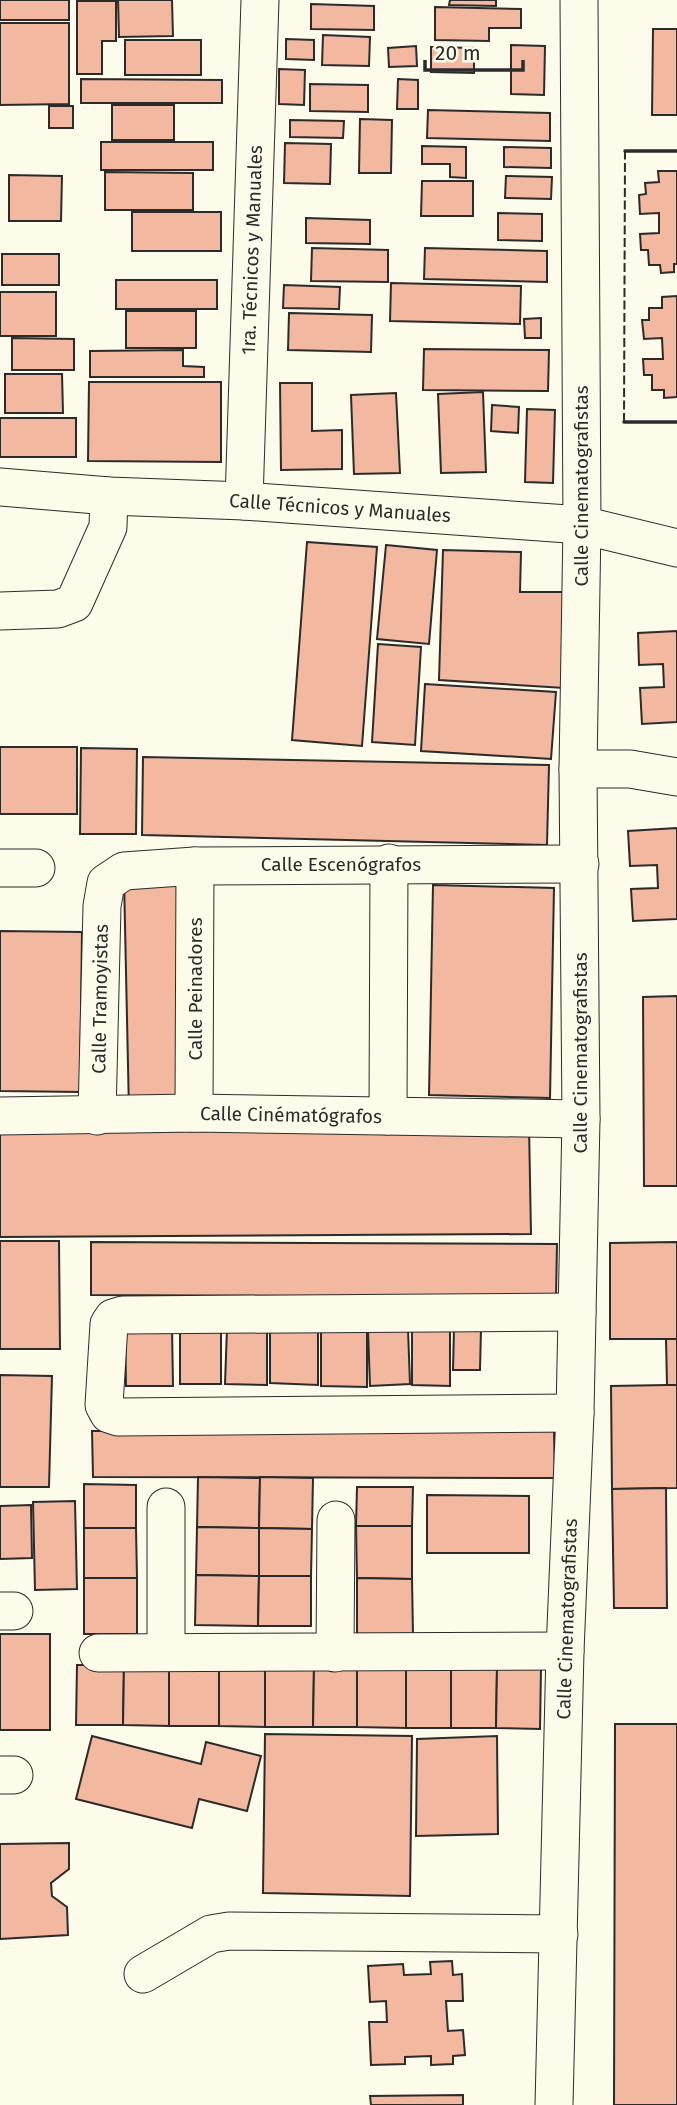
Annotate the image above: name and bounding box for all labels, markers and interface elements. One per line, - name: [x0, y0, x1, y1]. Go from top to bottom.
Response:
- scale bar: [425, 28, 523, 72]
- text: 20 m: [435, 40, 481, 66]
- street label: 1ra. Técnicos y Manuales: [237, 145, 267, 355]
- street label: Calle Cinematografistas: [570, 385, 593, 587]
- street label: Calle Técnicos y Manuales: [228, 489, 452, 527]
- street label: Calle Escenógrafos: [261, 853, 421, 876]
- street label: Calle Peinadores: [184, 917, 207, 1061]
- street label: Calle Tramoyistas: [87, 924, 113, 1074]
- street label: Calle Cinematografistas: [569, 952, 592, 1154]
- street label: Calle Cinématógrafos: [200, 1102, 382, 1128]
- street label: Calle Cinematografistas: [552, 1518, 582, 1720]

